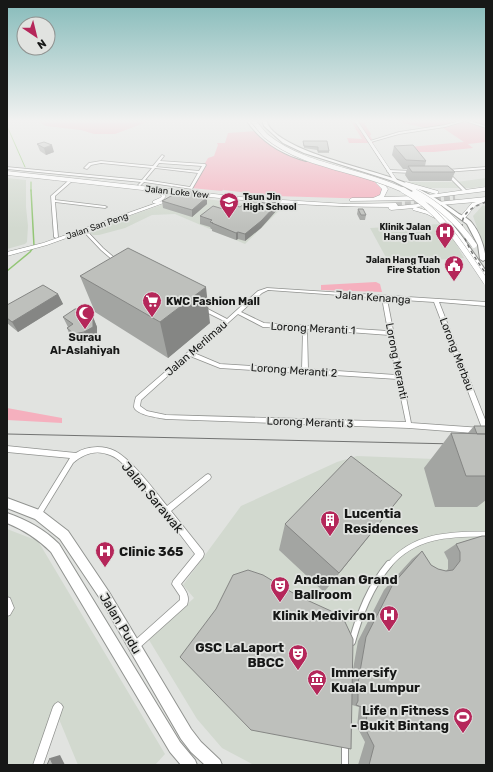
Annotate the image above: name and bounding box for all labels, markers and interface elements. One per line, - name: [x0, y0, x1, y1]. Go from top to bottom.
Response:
- north arrow: [16, 16, 56, 56]
- text: N: [34, 36, 48, 51]
- street label: Jalan Loke Yew: [145, 184, 209, 200]
- school or university icon: Tsun Jin High School: [218, 191, 240, 219]
- place label: Tsun Jin High School: [243, 192, 297, 213]
- street label: Jalan San Peng: [65, 211, 129, 241]
- hospital icon: Klinik Jalan Hang Tuah: [434, 221, 456, 249]
- place label: Klinik Jalan Hang Tuah: [379, 222, 431, 243]
- public building icon: Jalan Hang Tuah Fire Station: [443, 254, 465, 282]
- place label: Jalan Hang Tuah Fire Station: [366, 255, 440, 275]
- street label: Jalan Kenanga: [335, 288, 411, 307]
- supermarket icon: KWC Fashion Mall: [141, 290, 163, 318]
- place label: KWC Fashion Mall: [166, 295, 260, 308]
- mosque icon: Surau Al-Aslahiyah: [74, 302, 96, 330]
- street label: Lorong Merbau: [437, 316, 476, 392]
- street label: Jalan Merlimau: [163, 318, 230, 379]
- street label: Lorong Meranti 1: [270, 320, 356, 337]
- street label: Lorong Meranti: [383, 322, 410, 400]
- place label: Surau Al-Aslahiyah: [50, 331, 120, 357]
- street label: Lorong Meranti 2: [250, 361, 338, 380]
- street label: Lorong Meranti 3: [266, 414, 354, 431]
- street label: Jalan Sarawak: [119, 459, 187, 536]
- place label: Lucentia Residences: [344, 506, 418, 536]
- building icon: Lucentia Residences: [319, 509, 341, 537]
- hospital icon: Clinic 365: [94, 540, 116, 568]
- place label: Clinic 365: [119, 544, 184, 559]
- place label: Andaman Grand Ballroom: [294, 572, 398, 602]
- theatre icon: Andaman Grand Ballroom: [269, 575, 291, 603]
- street label: Jalan Pudu: [97, 590, 145, 656]
- hospital icon: Klinik Mediviron: [378, 604, 400, 632]
- place label: Klinik Mediviron: [273, 608, 375, 623]
- place label: GSC LaLaport BBCC: [195, 640, 284, 670]
- theatre icon: GSC LaLaport BBCC: [287, 643, 309, 671]
- place label: Immersify Kuala Lumpur: [331, 665, 420, 695]
- museum icon: Immersify Kuala Lumpur: [306, 668, 328, 696]
- place label: Life n Fitness - Bukit Bintang: [351, 703, 449, 733]
- sports icon: Life n Fitness - Bukit Bintang: [452, 706, 474, 734]

